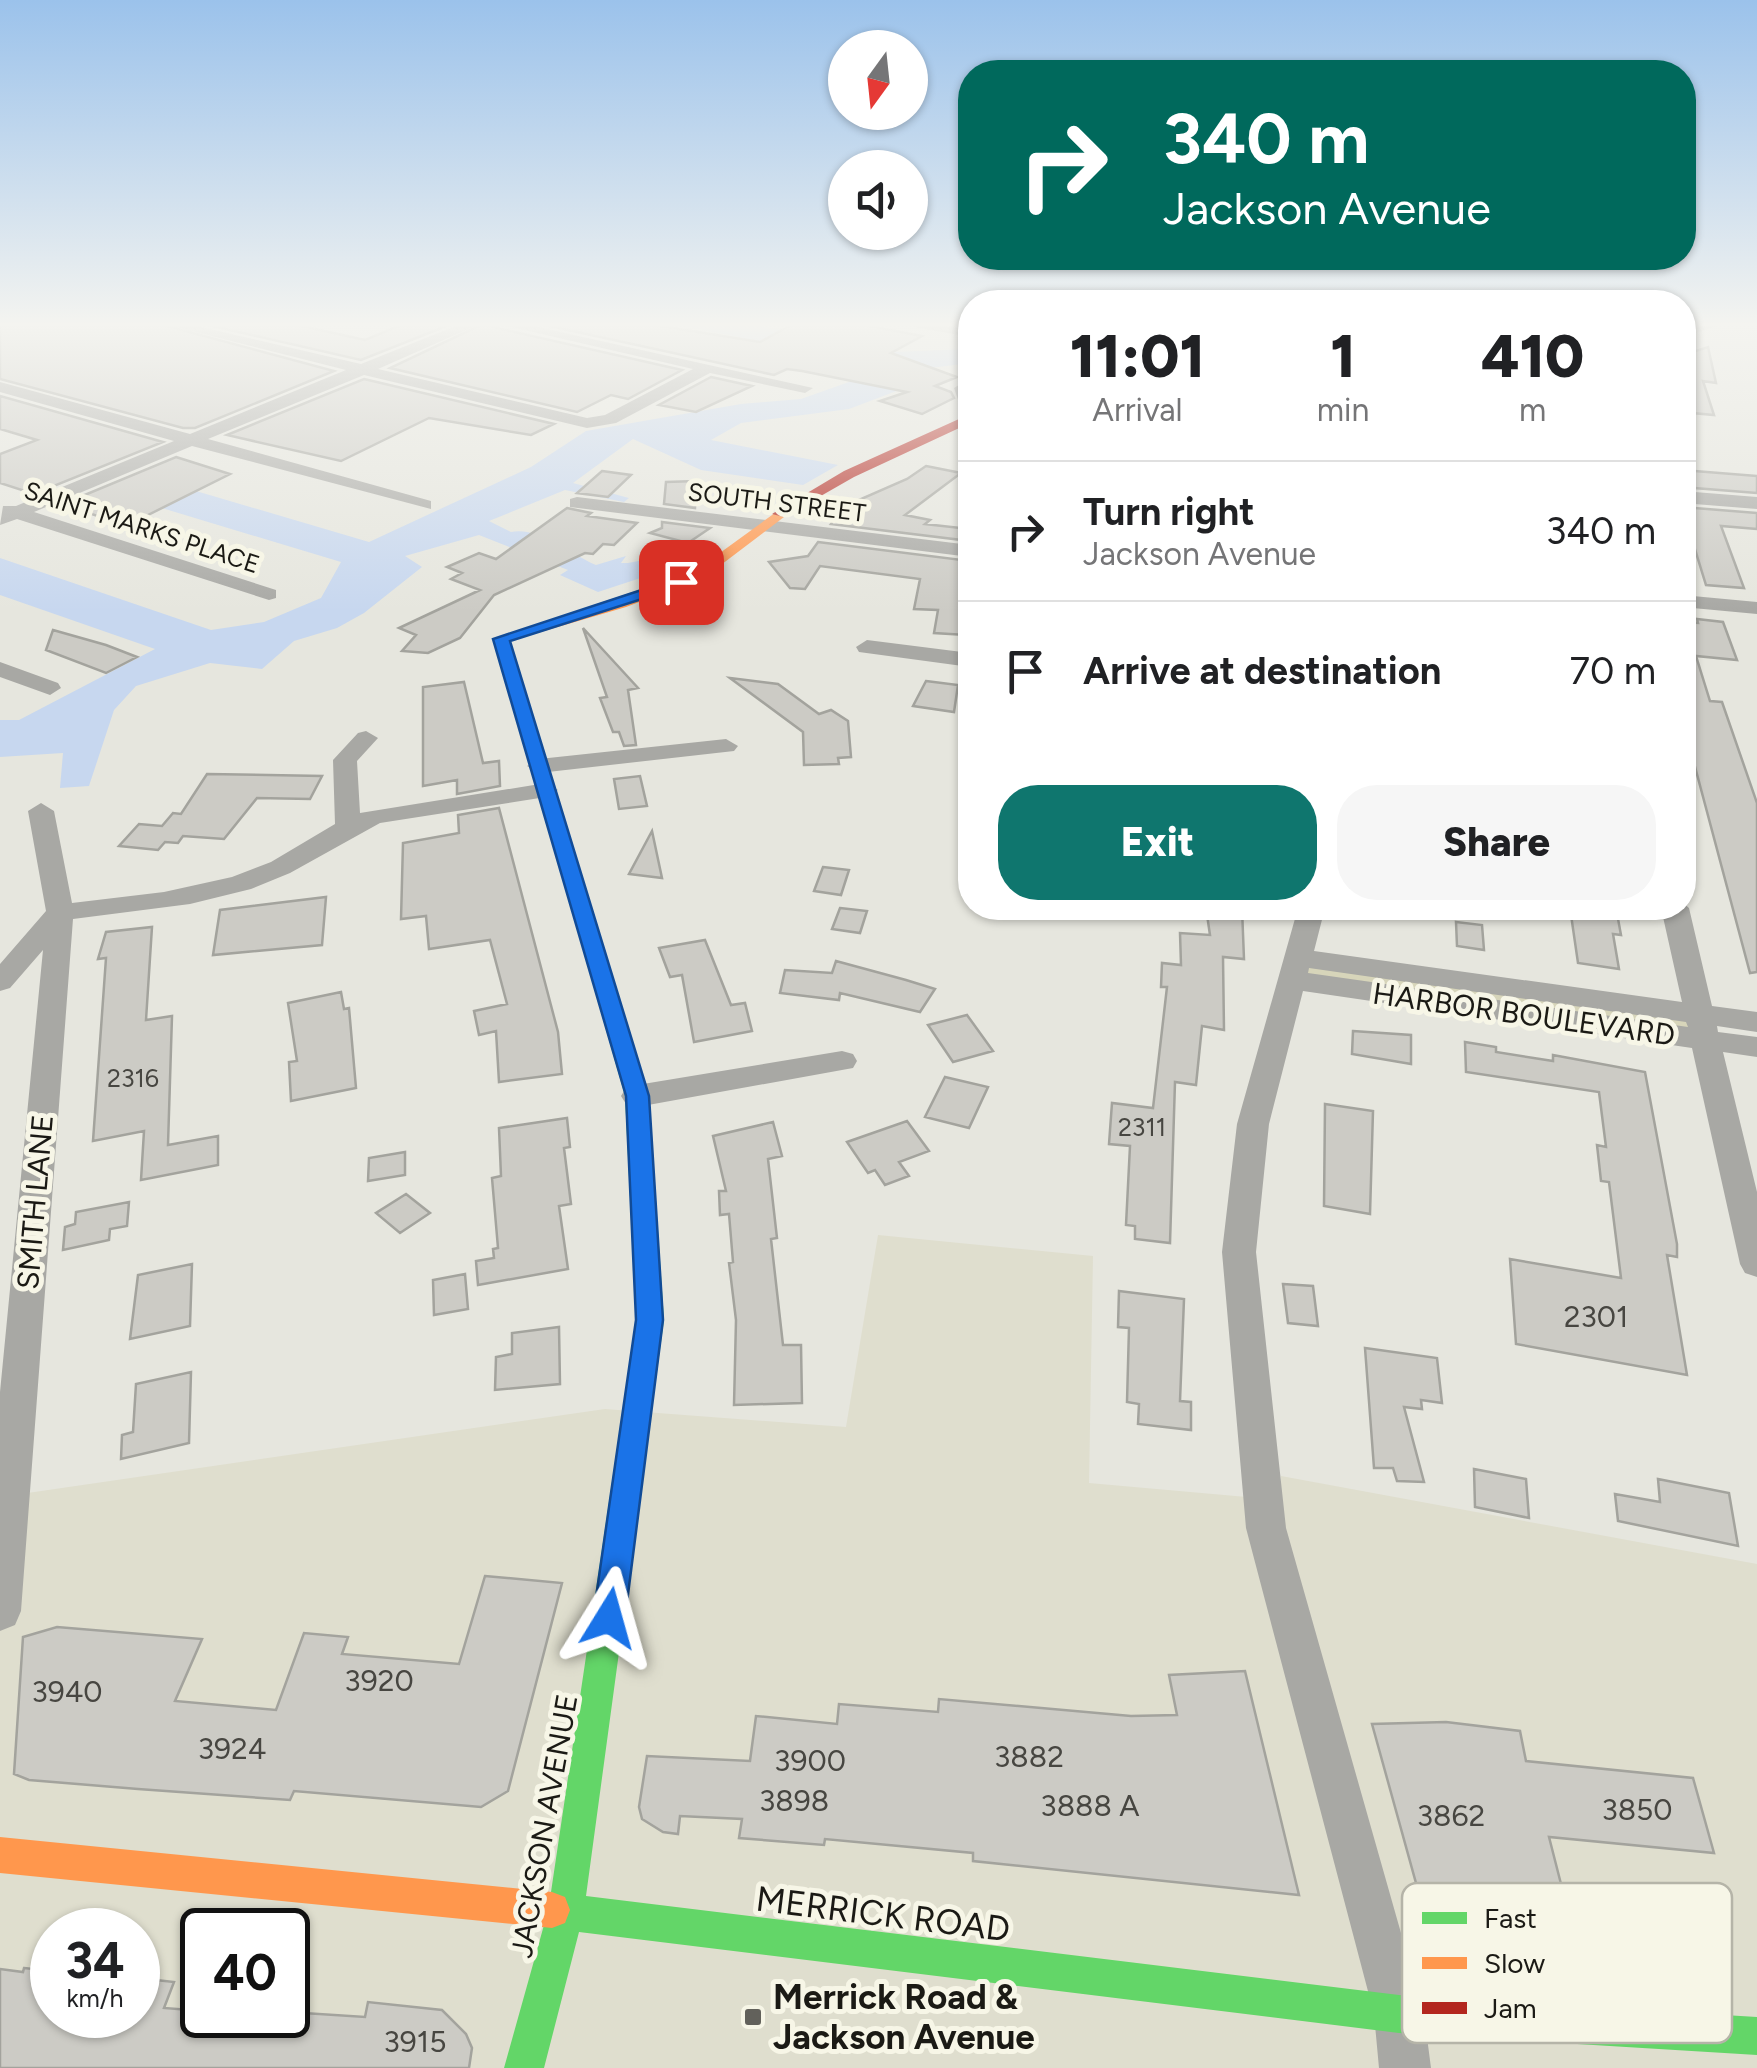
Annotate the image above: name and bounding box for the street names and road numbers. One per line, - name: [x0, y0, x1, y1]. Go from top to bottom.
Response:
- street label: SAINT MARKS PLACE: [21, 475, 263, 579]
- street label: SOUTH STREET: [686, 476, 868, 528]
- street label: HARBOR BOULEVARD: [1370, 974, 1678, 1054]
- street label: SMITH LANE: [9, 1113, 61, 1291]
- street label: JACKSON AVENUE: [503, 1691, 585, 1961]
- street label: MERRICK ROAD: [754, 1878, 1012, 1950]

